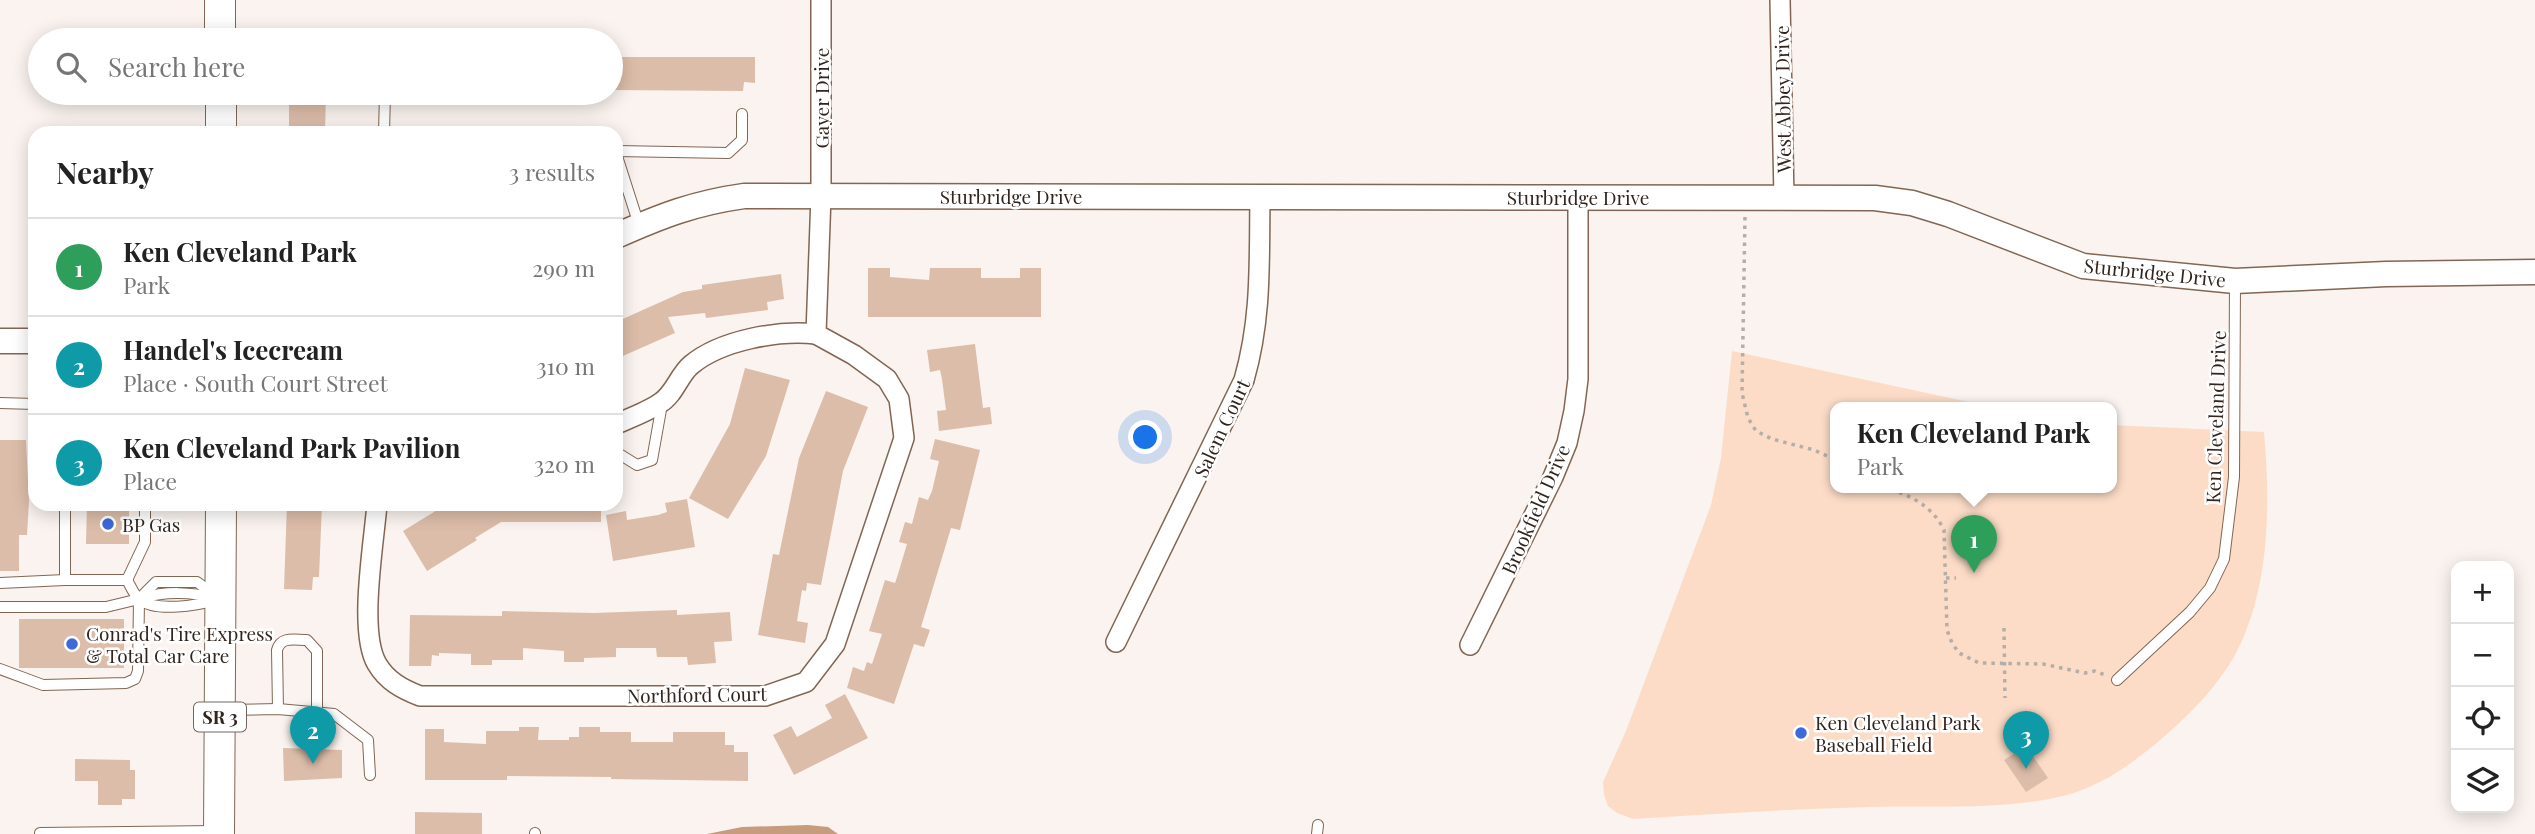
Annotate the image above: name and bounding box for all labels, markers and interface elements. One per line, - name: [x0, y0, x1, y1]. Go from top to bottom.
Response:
- street label: West Abbey Drive: [1768, 25, 1796, 174]
- search box: [28, 28, 623, 105]
- icon: search: [52, 48, 90, 86]
- street label: Gayer Drive: [808, 48, 834, 148]
- text: Search here: [108, 49, 245, 84]
- text: Nearby: [56, 152, 154, 192]
- text: 3 results: [509, 156, 595, 187]
- street label: Sturbridge Drive: [940, 183, 1082, 209]
- street label: Sturbridge Drive: [1507, 184, 1649, 210]
- text: Ken Cleveland Park: [123, 234, 357, 269]
- text: 1: [75, 252, 83, 283]
- text: 290 m: [532, 252, 595, 283]
- street label: Sturbridge Drive: [2083, 252, 2227, 292]
- text: Park: [123, 269, 170, 300]
- street label: Ken Cleveland Drive: [2199, 330, 2231, 504]
- text: Handel's Icecream: [123, 332, 343, 367]
- text: 2: [73, 350, 85, 381]
- text: 310 m: [536, 350, 595, 381]
- text: Place · South Court Street: [123, 367, 388, 398]
- street label: Salem Court: [1187, 374, 1255, 481]
- popup: [1830, 402, 2117, 493]
- text: Ken Cleveland Park: [1857, 415, 2090, 450]
- your location: [1128, 420, 1162, 454]
- text: Ken Cleveland Park Pavilion: [123, 430, 461, 465]
- street label: Brookfield Drive: [1495, 440, 1575, 578]
- text: 3: [73, 448, 85, 479]
- text: 320 m: [534, 448, 595, 479]
- text: Park: [1857, 450, 1904, 481]
- text: Place: [123, 465, 177, 496]
- place label: BP Gas: [122, 511, 180, 537]
- pin: 1: [1951, 515, 1997, 573]
- marker: BP Gas: [100, 516, 116, 532]
- map controls: [2451, 561, 2514, 813]
- button: +: [2451, 561, 2514, 624]
- place label: Conrad's Tire Express & Total Car Care: [86, 620, 273, 668]
- button: −: [2451, 624, 2514, 687]
- marker: Conrad's Tire Express & Total Car Care: [64, 636, 80, 652]
- street label: Northford Court: [627, 680, 767, 708]
- button: locate: [2451, 687, 2514, 750]
- road number: SR 3: [194, 702, 246, 732]
- pin: 2: [290, 706, 336, 764]
- place label: Ken Cleveland Park Baseball Field: [1815, 709, 1981, 757]
- pin: 3: [2003, 711, 2049, 769]
- marker: Ken Cleveland Park Baseball Field: [1793, 725, 1809, 741]
- button: layers: [2451, 750, 2514, 813]

